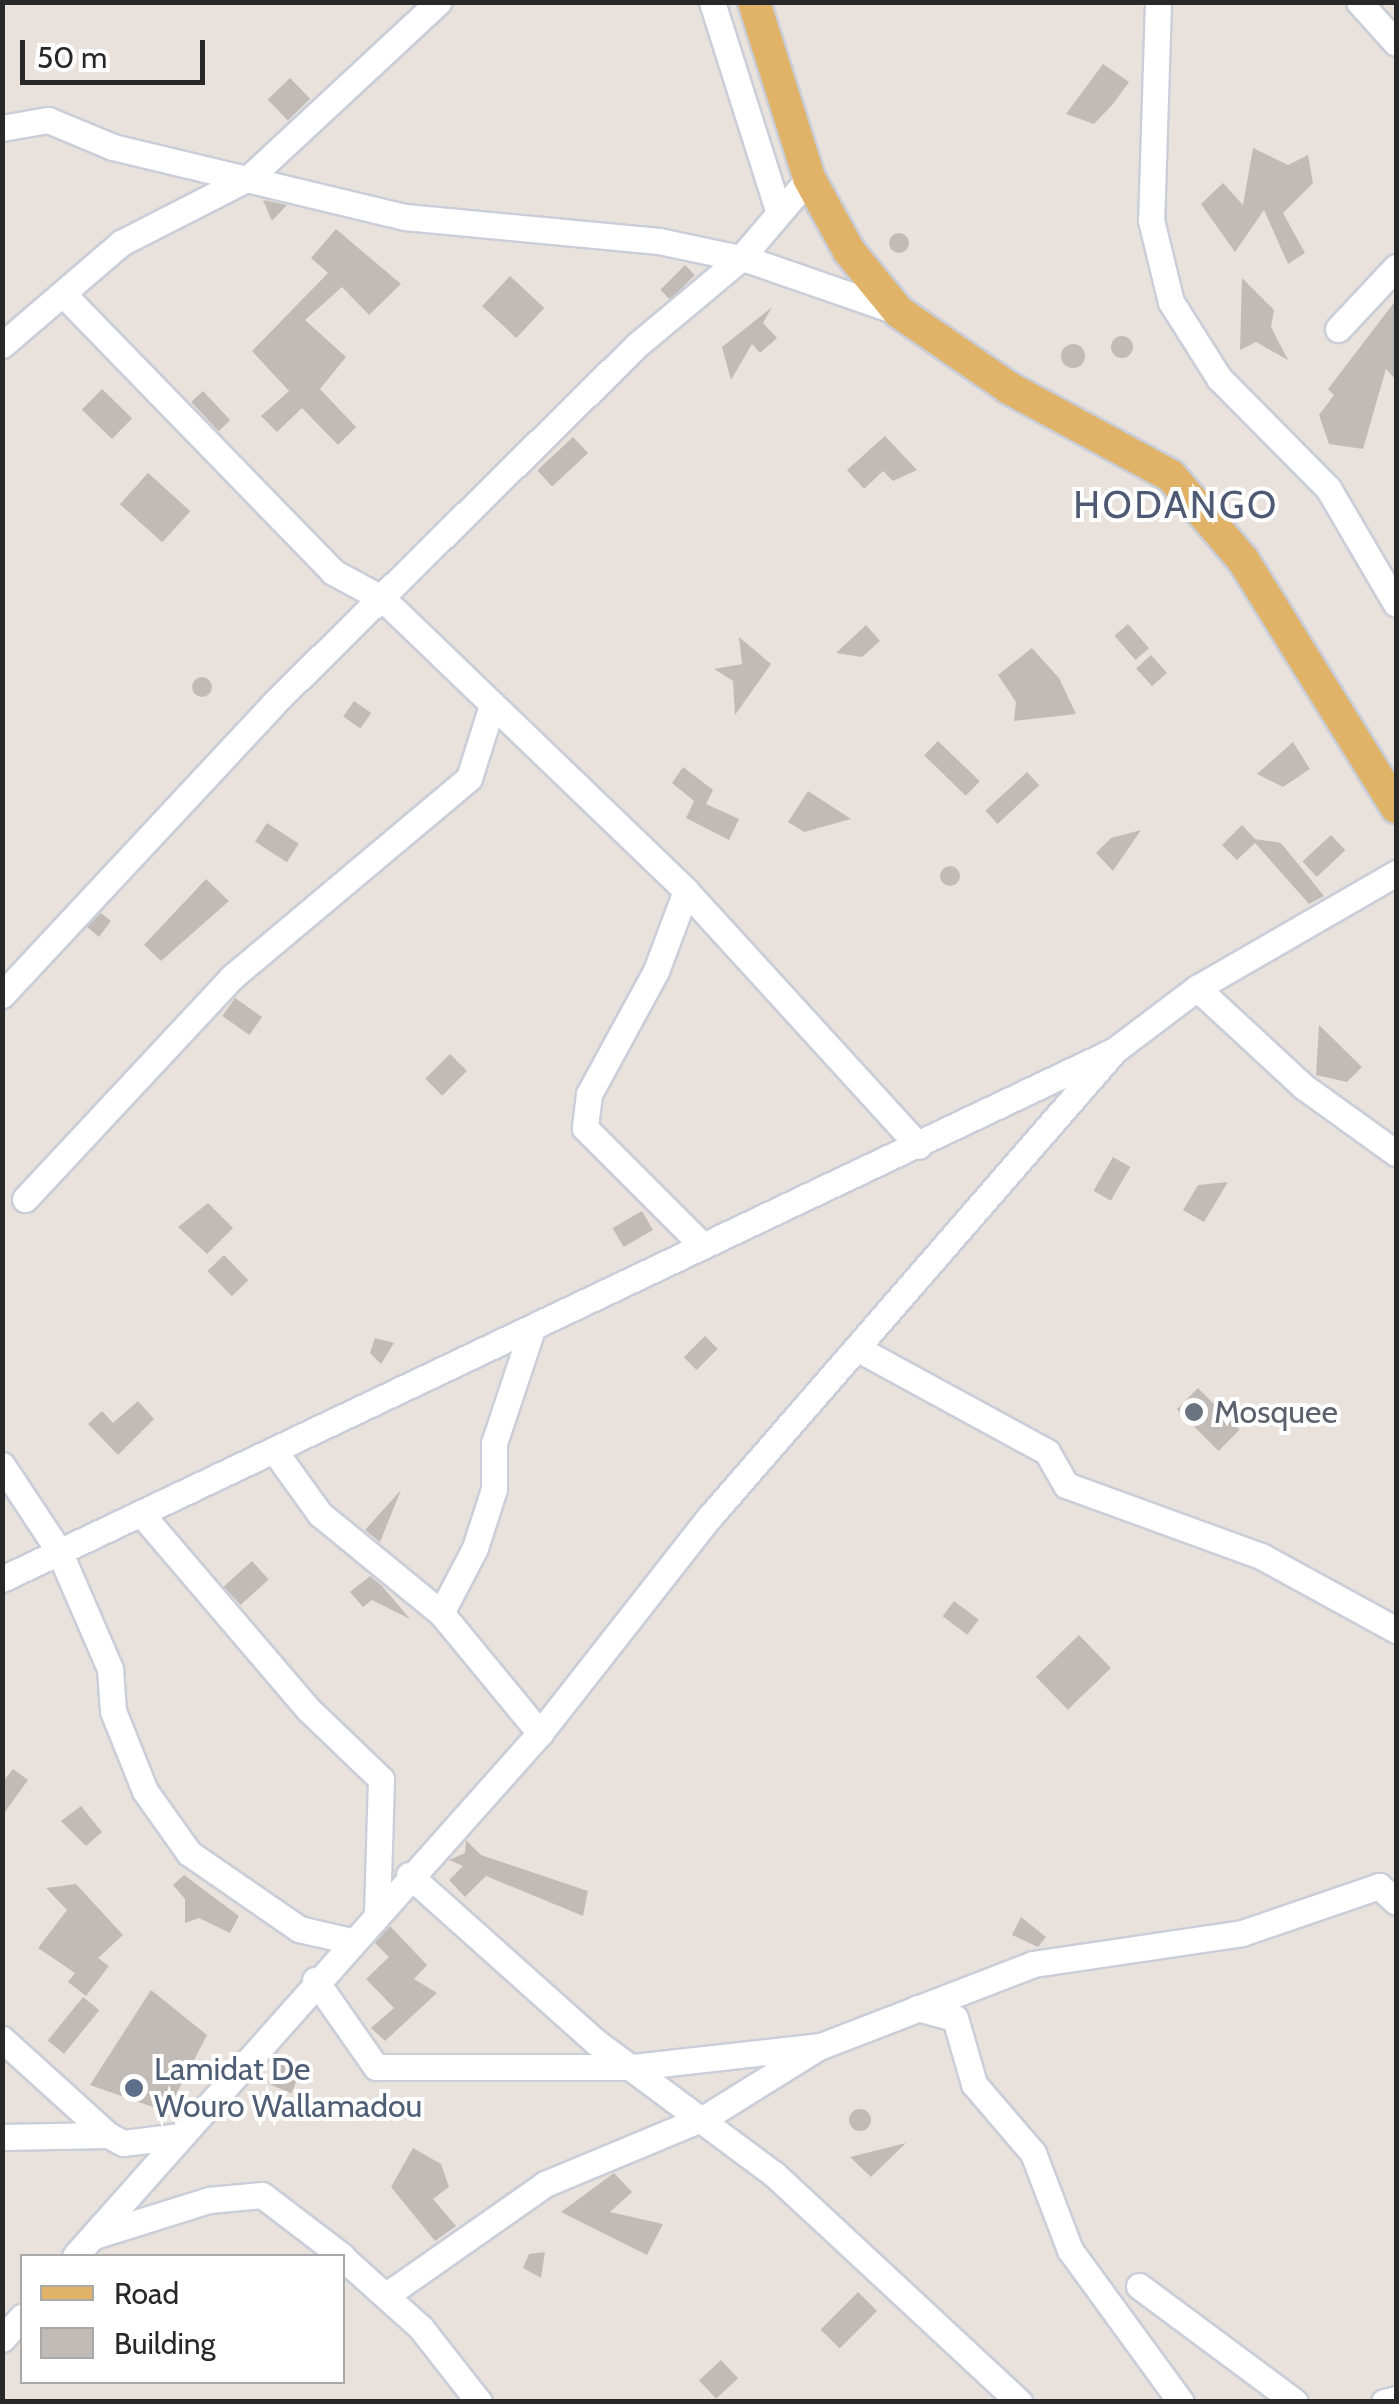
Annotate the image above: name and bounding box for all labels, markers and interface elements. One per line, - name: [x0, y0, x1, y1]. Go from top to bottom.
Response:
- scale bar: [25, 20, 210, 82]
- text: 50 m: [37, 39, 107, 76]
- district label: HODANGO: [1073, 482, 1279, 528]
- place label: Mosquee: [1214, 1393, 1338, 1431]
- marker: Mosquee: [1183, 1401, 1205, 1423]
- place label: Lamidat De Wouro Wallamadou: [154, 2051, 422, 2126]
- marker: Lamidat De Wouro Wallamadou: [123, 2077, 145, 2099]
- legend: [20, 2254, 345, 2384]
- text: Road: [114, 2275, 179, 2312]
- text: Building: [114, 2325, 216, 2362]

